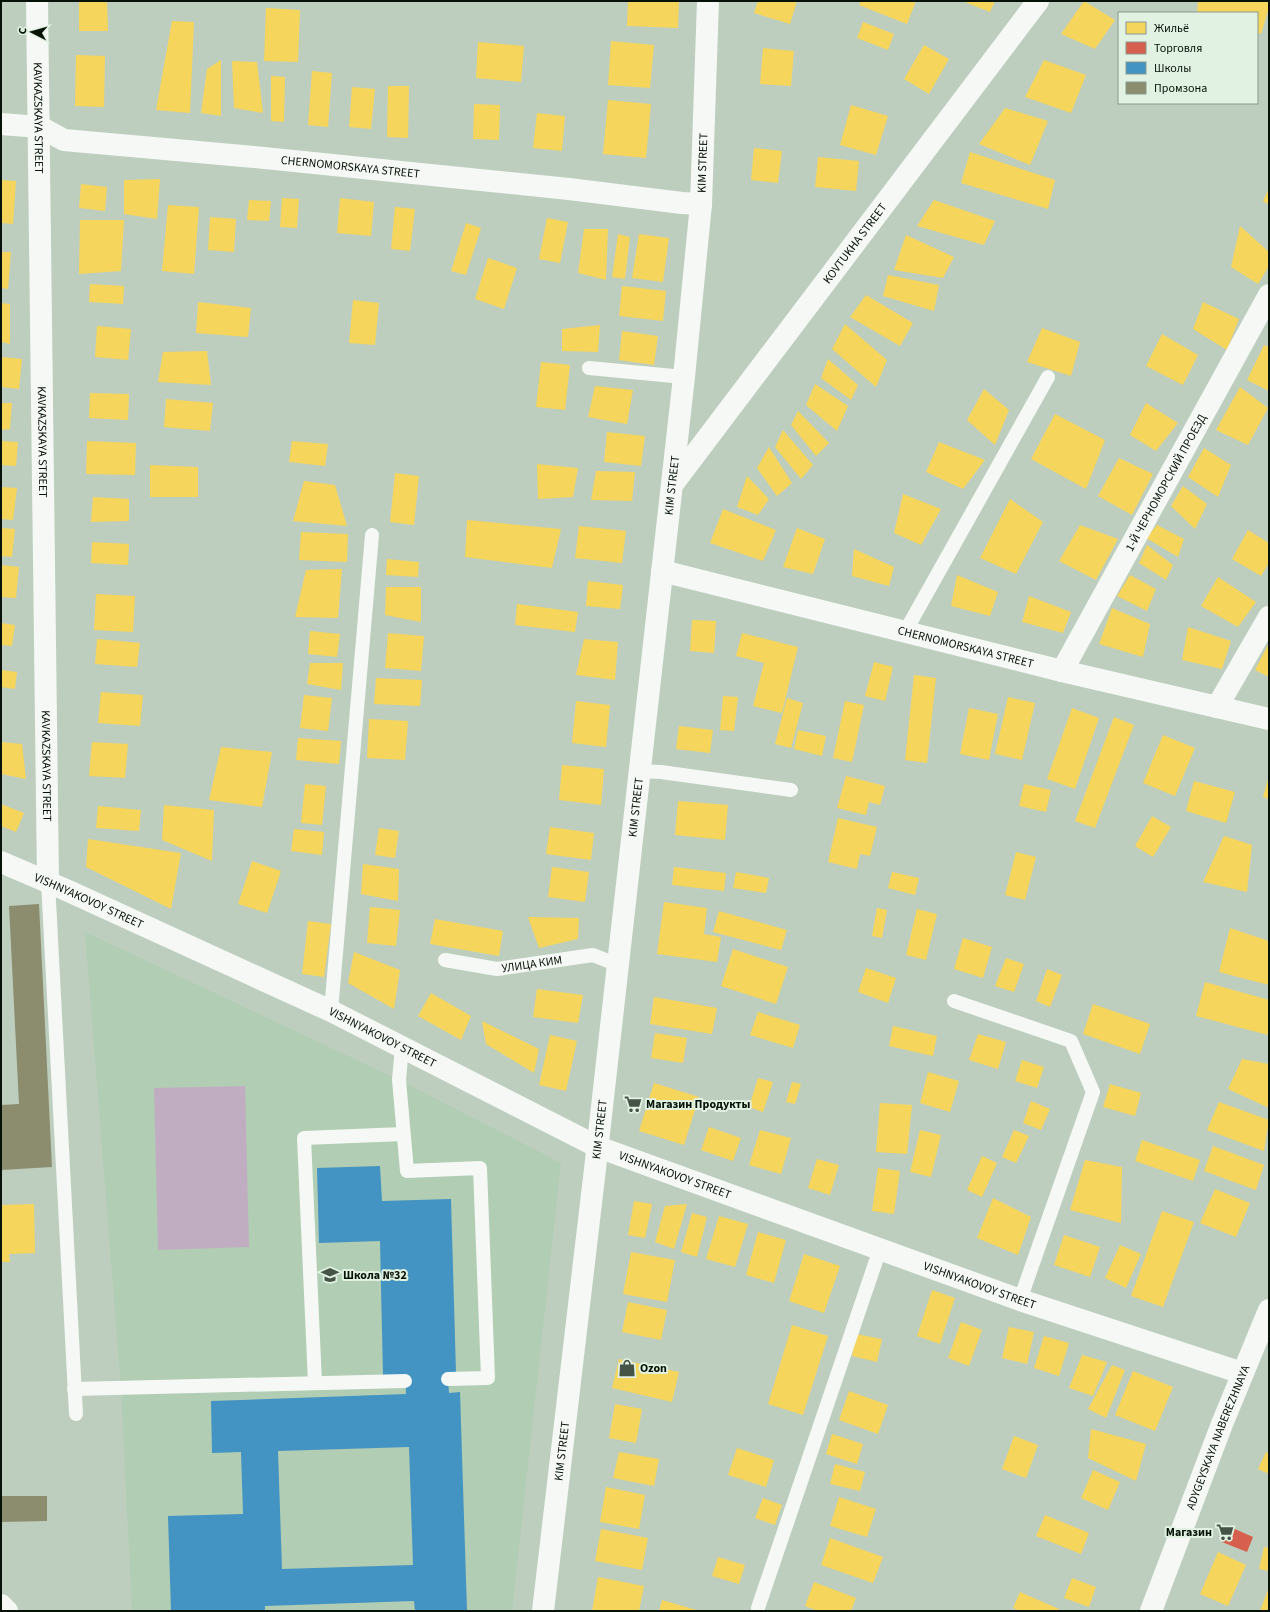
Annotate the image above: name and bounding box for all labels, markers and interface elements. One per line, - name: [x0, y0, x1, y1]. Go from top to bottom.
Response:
- north arrow: [12, 12, 52, 52]
- legend: [1118, 12, 1258, 104]
- text: Жильё: [1154, 20, 1189, 37]
- text: С: [15, 26, 30, 35]
- text: Торговля: [1154, 40, 1202, 57]
- text: Школы: [1154, 60, 1191, 77]
- street label: KAVKAZSKAYA STREET: [29, 62, 48, 174]
- text: Промзона: [1154, 80, 1207, 97]
- street label: KIM STREET: [693, 132, 712, 193]
- street label: CHERNOMORSKAYA STREET: [280, 151, 421, 182]
- street label: KOVTUKHA STREET: [819, 199, 891, 287]
- street label: KAVKAZSKAYA STREET: [33, 386, 52, 498]
- street label: 1-Й ЧЕРНОМОРСКИЙ ПРОЕЗД: [1121, 411, 1211, 554]
- street label: KIM STREET: [660, 454, 684, 516]
- street label: CHERNOMORSKAYA STREET: [896, 622, 1036, 672]
- street label: KAVKAZSKAYA STREET: [37, 710, 56, 822]
- street label: KIM STREET: [624, 776, 647, 838]
- street label: VISHNYAKOVOY STREET: [31, 869, 147, 933]
- street label: УЛИЦА КИМ: [500, 951, 563, 977]
- street label: VISHNYAKOVOY STREET: [326, 1003, 440, 1072]
- supermarket icon: Магазин Продукты: [623, 1094, 643, 1114]
- place label: Магазин Продукты: [646, 1096, 750, 1113]
- street label: KIM STREET: [588, 1098, 611, 1160]
- street label: VISHNYAKOVOY STREET: [616, 1147, 734, 1203]
- street label: VISHNYAKOVOY STREET: [921, 1257, 1039, 1313]
- school or university icon: Школа №32: [320, 1265, 340, 1285]
- place label: Школа №32: [343, 1267, 407, 1284]
- shop icon: Ozon: [617, 1358, 637, 1378]
- place label: Ozon: [640, 1360, 667, 1377]
- street label: ADYGEYSKAYA NABEREZHNAYA: [1182, 1362, 1254, 1512]
- street label: KIM STREET: [550, 1420, 574, 1482]
- supermarket icon: Магазин: [1215, 1522, 1235, 1542]
- place label: Магазин: [1166, 1524, 1212, 1541]

